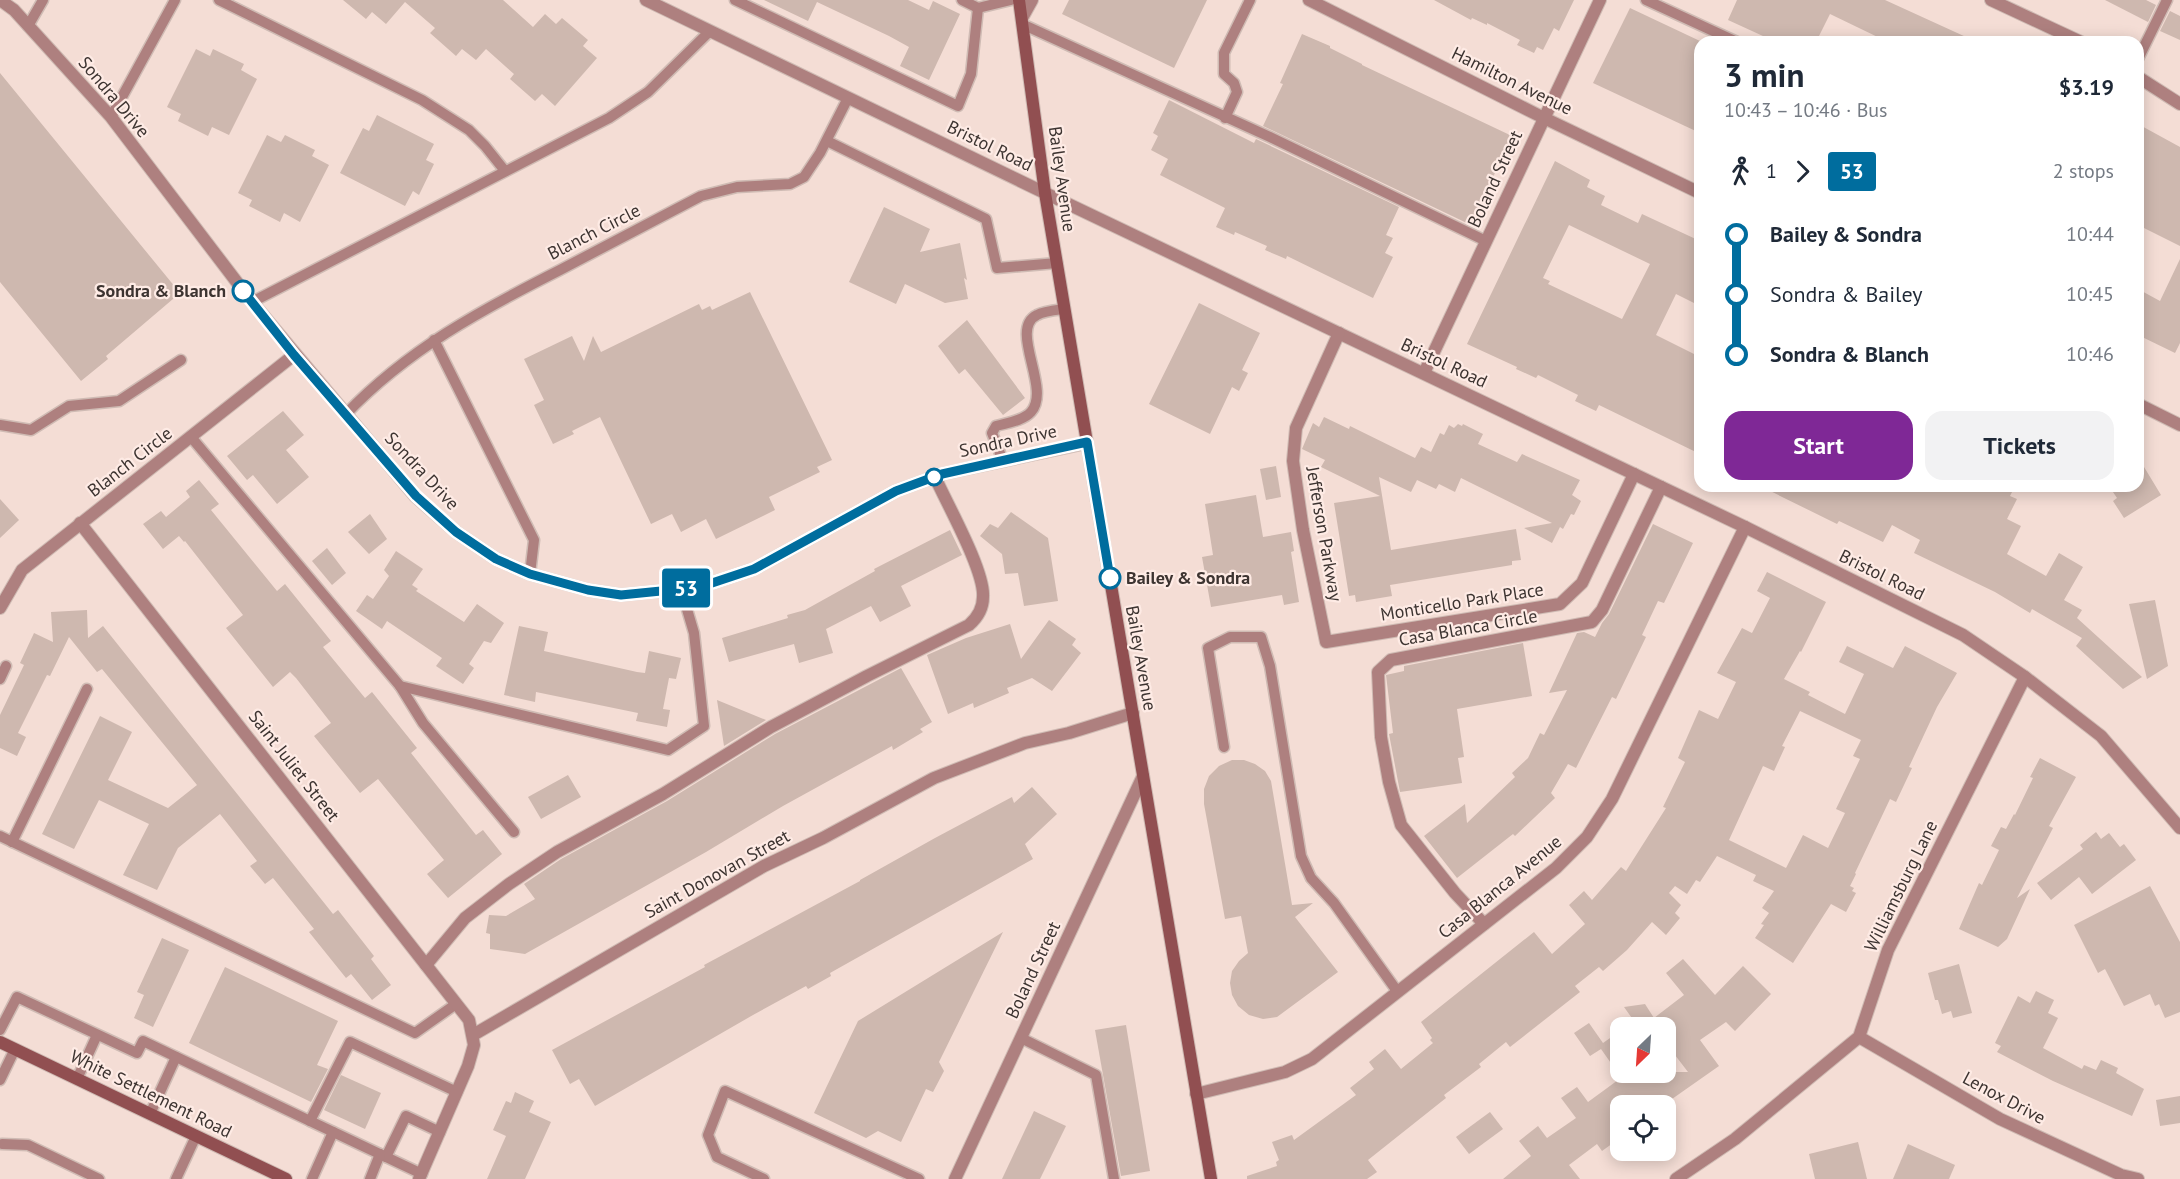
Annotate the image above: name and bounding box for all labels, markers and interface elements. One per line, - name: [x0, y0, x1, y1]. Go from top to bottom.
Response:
- street label: Hamilton Avenue: [1448, 41, 1576, 120]
- street label: Sondra Drive: [74, 51, 155, 142]
- text: 3 min: [1724, 53, 1805, 96]
- text: $3.19: [2059, 73, 2114, 101]
- text: 10:43 – 10:46 · Bus: [1724, 97, 1888, 123]
- street label: Bristol Road: [943, 115, 1037, 176]
- street label: Bailey Avenue: [1044, 125, 1081, 233]
- street label: Boland Street: [1462, 127, 1527, 231]
- icon: walk: [1724, 155, 1757, 188]
- icon: forward: [1786, 155, 1819, 188]
- text: 1: [1766, 158, 1777, 184]
- text: 53: [1840, 158, 1864, 185]
- text: 2 stops: [2053, 158, 2114, 184]
- street label: Blanch Circle: [544, 198, 644, 265]
- text: Bailey & Sondra: [1770, 220, 1922, 248]
- text: 10:44: [2066, 221, 2114, 247]
- place label: Sondra & Blanch: [96, 279, 226, 302]
- marker: Sondra & Blanch: [232, 280, 254, 302]
- text: Sondra & Bailey: [1770, 280, 1922, 308]
- text: 10:45: [2066, 281, 2114, 307]
- street label: Bristol Road: [1397, 333, 1491, 393]
- text: Sondra & Blanch: [1770, 340, 1929, 368]
- text: 10:46: [2066, 341, 2114, 367]
- button: Start: [1724, 411, 1913, 480]
- button: Tickets: [1925, 411, 2114, 480]
- street label: Sondra Drive: [957, 419, 1059, 462]
- street label: Blanch Circle: [83, 421, 177, 502]
- street label: Sondra Drive: [380, 427, 465, 515]
- street label: Jefferson Parkway: [1301, 464, 1348, 604]
- unlabelled marker: [925, 468, 943, 486]
- street label: Bristol Road: [1835, 544, 1929, 605]
- place label: Bailey & Sondra: [1126, 566, 1250, 589]
- marker: Bailey & Sondra: [1099, 567, 1121, 589]
- line badge: 53: [659, 568, 713, 608]
- text: 53: [674, 575, 698, 602]
- street label: Monticello Park Place: [1379, 577, 1545, 626]
- street label: Bailey Avenue: [1121, 603, 1162, 712]
- street label: Casa Blanca Circle: [1397, 604, 1539, 651]
- street label: Saint Juliet Street: [244, 705, 345, 826]
- street label: Williamsburg Lane: [1859, 816, 1942, 955]
- street label: Saint Donovan Street: [640, 824, 794, 923]
- street label: Casa Blanca Avenue: [1433, 830, 1566, 943]
- street label: Boland Street: [1000, 918, 1065, 1022]
- north arrow: [1610, 1017, 1676, 1083]
- map controls: [1610, 1017, 1676, 1161]
- street label: White Settlement Road: [66, 1044, 236, 1143]
- street label: Lenox Drive: [1959, 1066, 2050, 1129]
- button: locate: [1610, 1095, 1676, 1161]

